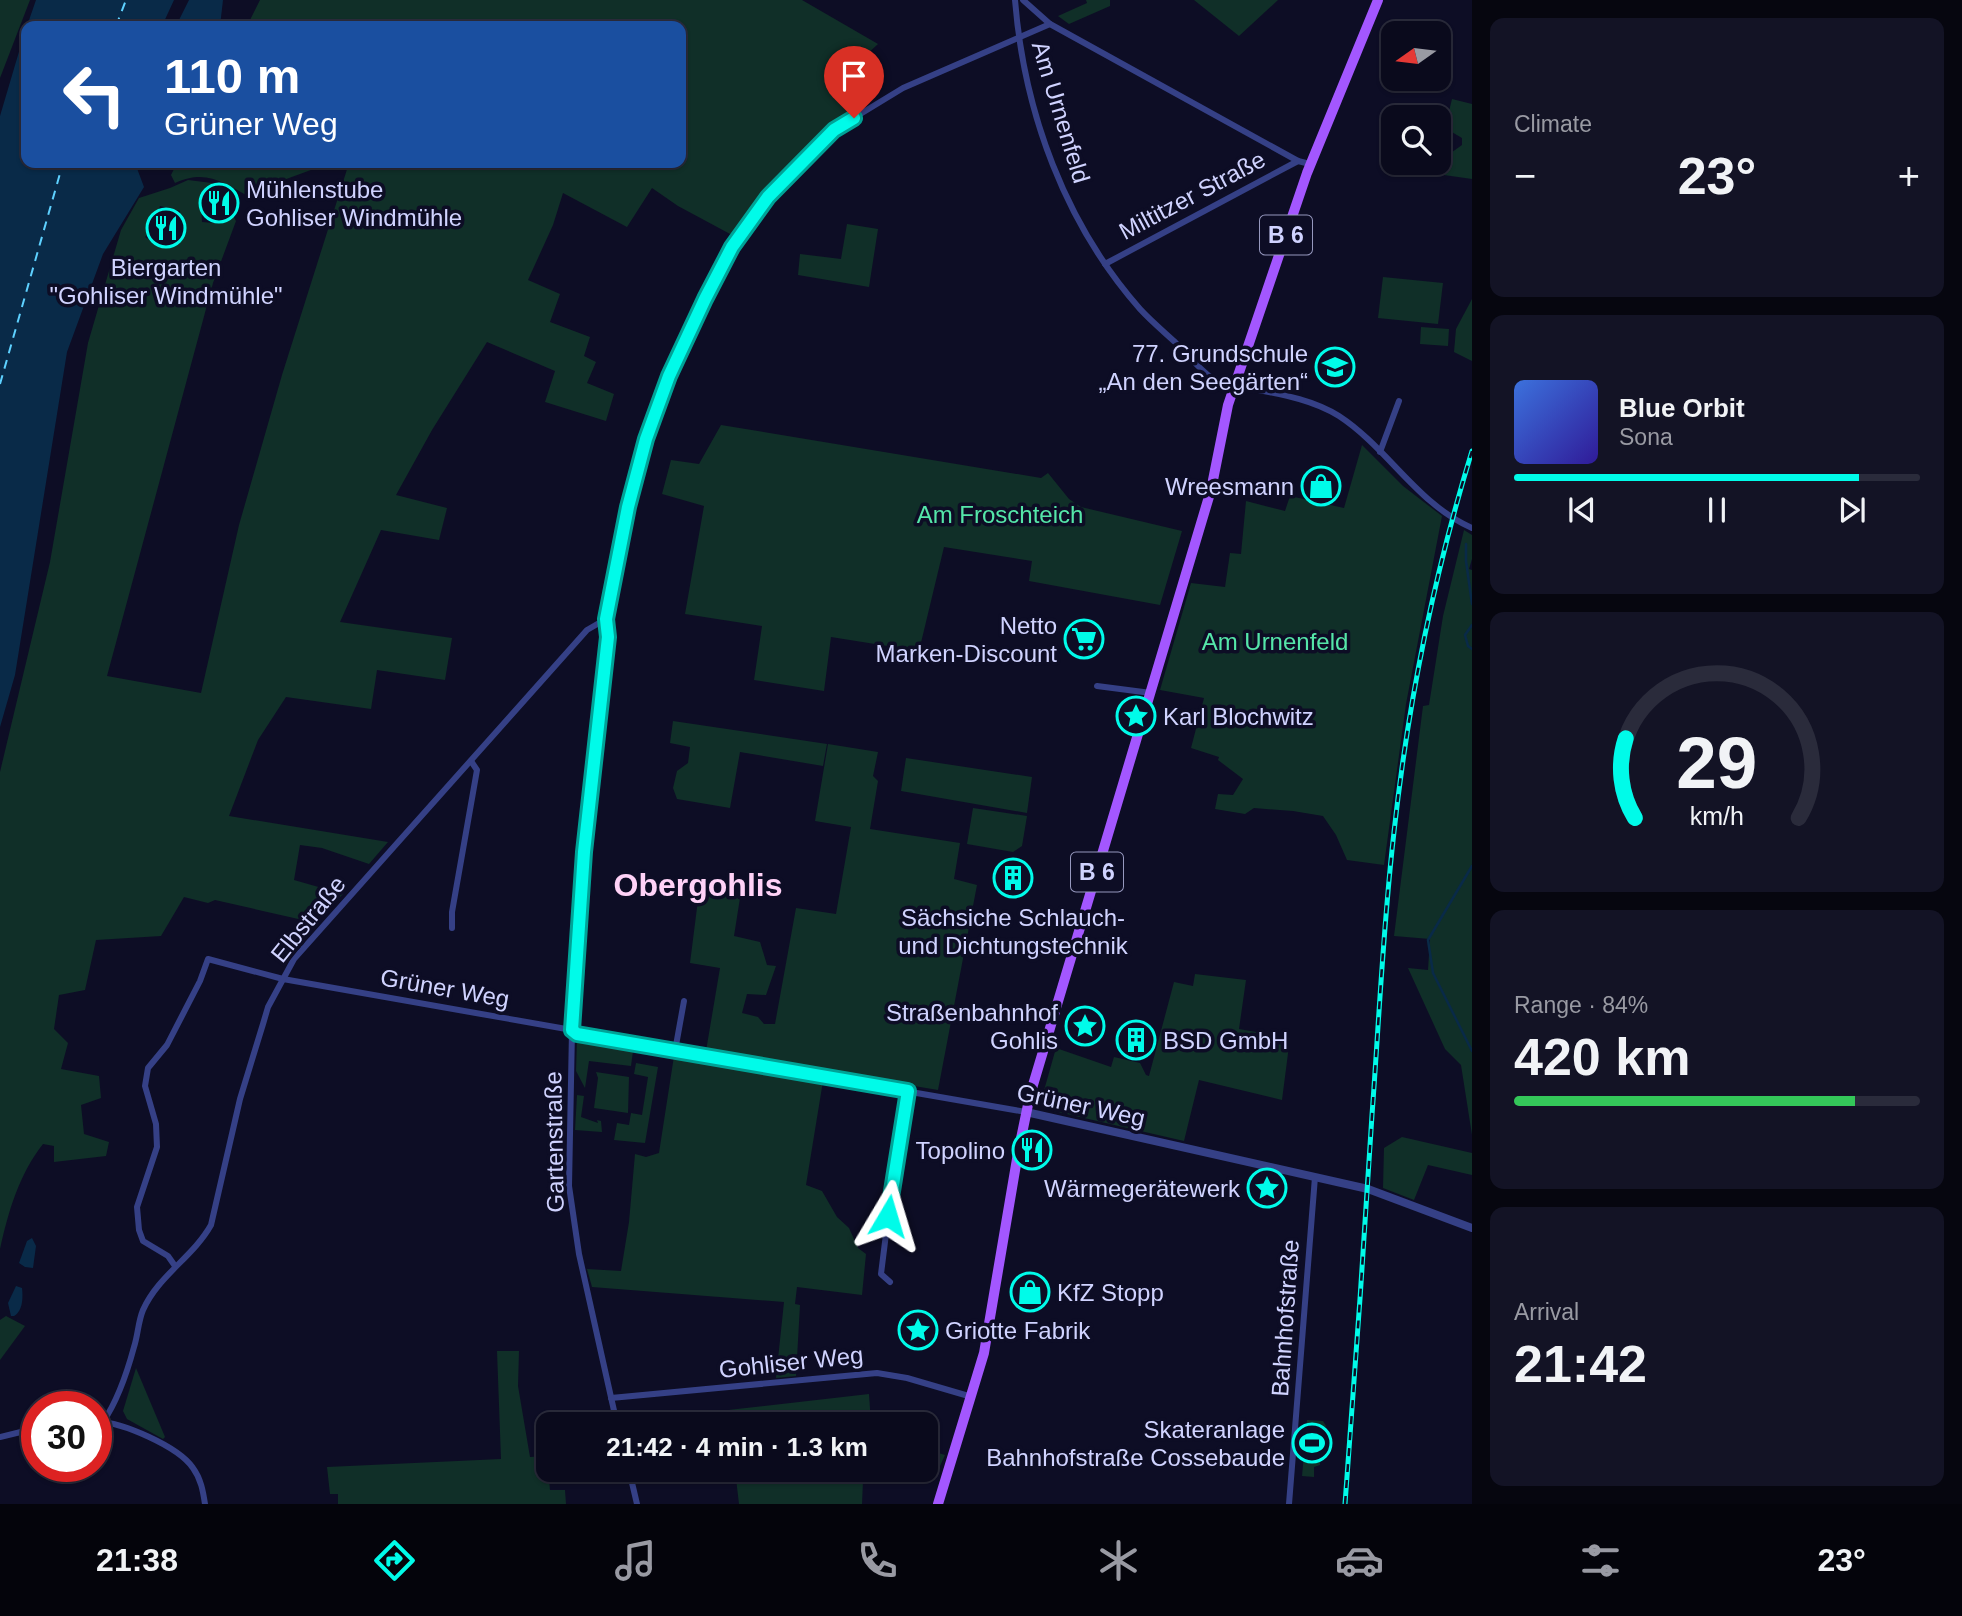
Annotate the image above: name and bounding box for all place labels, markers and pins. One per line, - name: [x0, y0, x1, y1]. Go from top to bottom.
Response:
- pin: [824, 46, 884, 118]
- place label: Mühlenstube Gohliser Windmühle: [246, 176, 462, 231]
- restaurant icon: Mühlenstube Gohliser Windmühle: [198, 182, 240, 224]
- restaurant icon: Biergarten "Gohliser Windmühle": [145, 207, 187, 249]
- place label: Biergarten "Gohliser Windmühle": [49, 254, 283, 309]
- place label: 77. Grundschule „An den Seegärten“: [1099, 340, 1308, 395]
- school or university icon: 77. Grundschule „An den Seegärten“: [1314, 346, 1356, 388]
- shop icon: Wreesmann: [1300, 465, 1342, 507]
- place label: Wreesmann: [1165, 473, 1294, 500]
- place label: Netto Marken-Discount: [876, 612, 1057, 667]
- supermarket icon: Netto Marken-Discount: [1063, 618, 1105, 660]
- place icon: Karl Blochwitz: [1115, 695, 1157, 737]
- place label: Karl Blochwitz: [1163, 703, 1314, 730]
- building icon: Sächsiche Schlauch- und Dichtungstechnik: [992, 857, 1034, 899]
- place label: Sächsiche Schlauch- und Dichtungstechnik: [898, 904, 1129, 959]
- place label: Straßenbahnhof Gohlis: [886, 999, 1058, 1054]
- place icon: Straßenbahnhof Gohlis: [1064, 1005, 1106, 1047]
- building icon: BSD GmbH: [1115, 1019, 1157, 1061]
- place label: BSD GmbH: [1163, 1027, 1288, 1054]
- restaurant icon: Topolino: [1011, 1129, 1053, 1171]
- place label: Topolino: [916, 1137, 1005, 1164]
- place icon: Wärmegerätewerk: [1246, 1167, 1288, 1209]
- place label: Wärmegerätewerk: [1044, 1175, 1241, 1202]
- shop icon: KfZ Stopp: [1009, 1271, 1051, 1313]
- place label: KfZ Stopp: [1057, 1279, 1164, 1306]
- place icon: Griotte Fabrik: [897, 1309, 939, 1351]
- place label: Griotte Fabrik: [945, 1317, 1091, 1344]
- place label: Skateranlage Bahnhofstraße Cossebaude: [986, 1416, 1285, 1471]
- sports icon: Skateranlage Bahnhofstraße Cossebaude: [1291, 1422, 1333, 1464]

